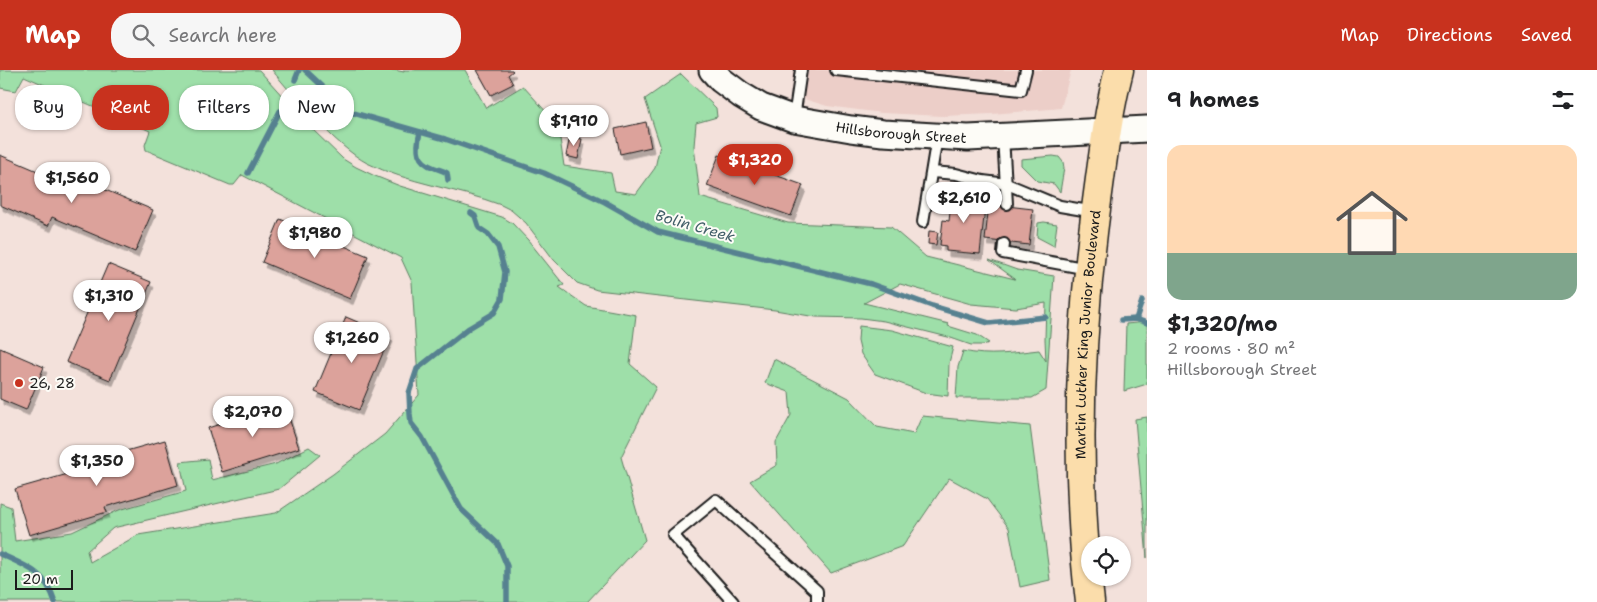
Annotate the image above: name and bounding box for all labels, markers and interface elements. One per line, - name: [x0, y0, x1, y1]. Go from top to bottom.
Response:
- search box: [111, 13, 461, 58]
- text: Map: [25, 19, 81, 51]
- icon: search: [129, 21, 157, 49]
- text: Search here: [169, 23, 277, 48]
- text: Map: [1341, 23, 1379, 47]
- text: Directions: [1407, 23, 1493, 47]
- text: Saved: [1521, 23, 1572, 47]
- chip: Buy: [15, 85, 82, 130]
- chip: Rent: [92, 85, 169, 130]
- chip: Filters: [179, 85, 269, 130]
- chip: New: [279, 85, 354, 130]
- text: 9 homes: [1167, 86, 1259, 114]
- icon: filters: [1549, 86, 1577, 114]
- pin: $1,910: [533, 104, 615, 147]
- text: $1,910: [550, 110, 598, 131]
- street label: Hillsborough Street: [834, 117, 967, 147]
- pin: $1,320: [714, 144, 796, 186]
- text: $1,320: [728, 149, 782, 170]
- pin: $1,560: [31, 162, 113, 204]
- text: $1,560: [45, 167, 99, 188]
- icon: home: [1327, 178, 1417, 268]
- pin: $2,610: [923, 182, 1005, 224]
- text: $2,610: [937, 187, 991, 208]
- water label: Bolin Creek: [653, 205, 737, 247]
- street label: Martin Luther King Junior Boulevard: [1071, 209, 1105, 459]
- pin: $1,980: [274, 216, 356, 259]
- text: $1,980: [289, 222, 341, 243]
- pin: $1,310: [68, 280, 150, 322]
- text: $1,310: [84, 285, 134, 306]
- text: $1,320/mo: [1167, 310, 1278, 338]
- pin: $1,260: [311, 322, 393, 364]
- text: $1,260: [325, 327, 379, 348]
- text: 2 rooms · 80 m²: [1167, 338, 1295, 359]
- text: Hillsborough Street: [1167, 359, 1317, 380]
- place label: 26, 28: [29, 374, 75, 392]
- marker: 26, 28: [13, 377, 25, 389]
- pin: $2,070: [212, 396, 294, 438]
- text: $2,070: [224, 401, 282, 422]
- pin: $1,350: [56, 444, 138, 487]
- text: $1,350: [70, 450, 124, 471]
- map controls: [1081, 536, 1131, 586]
- button: locate: [1081, 536, 1131, 586]
- scale bar: [15, 567, 72, 590]
- text: 20 m: [22, 570, 58, 588]

